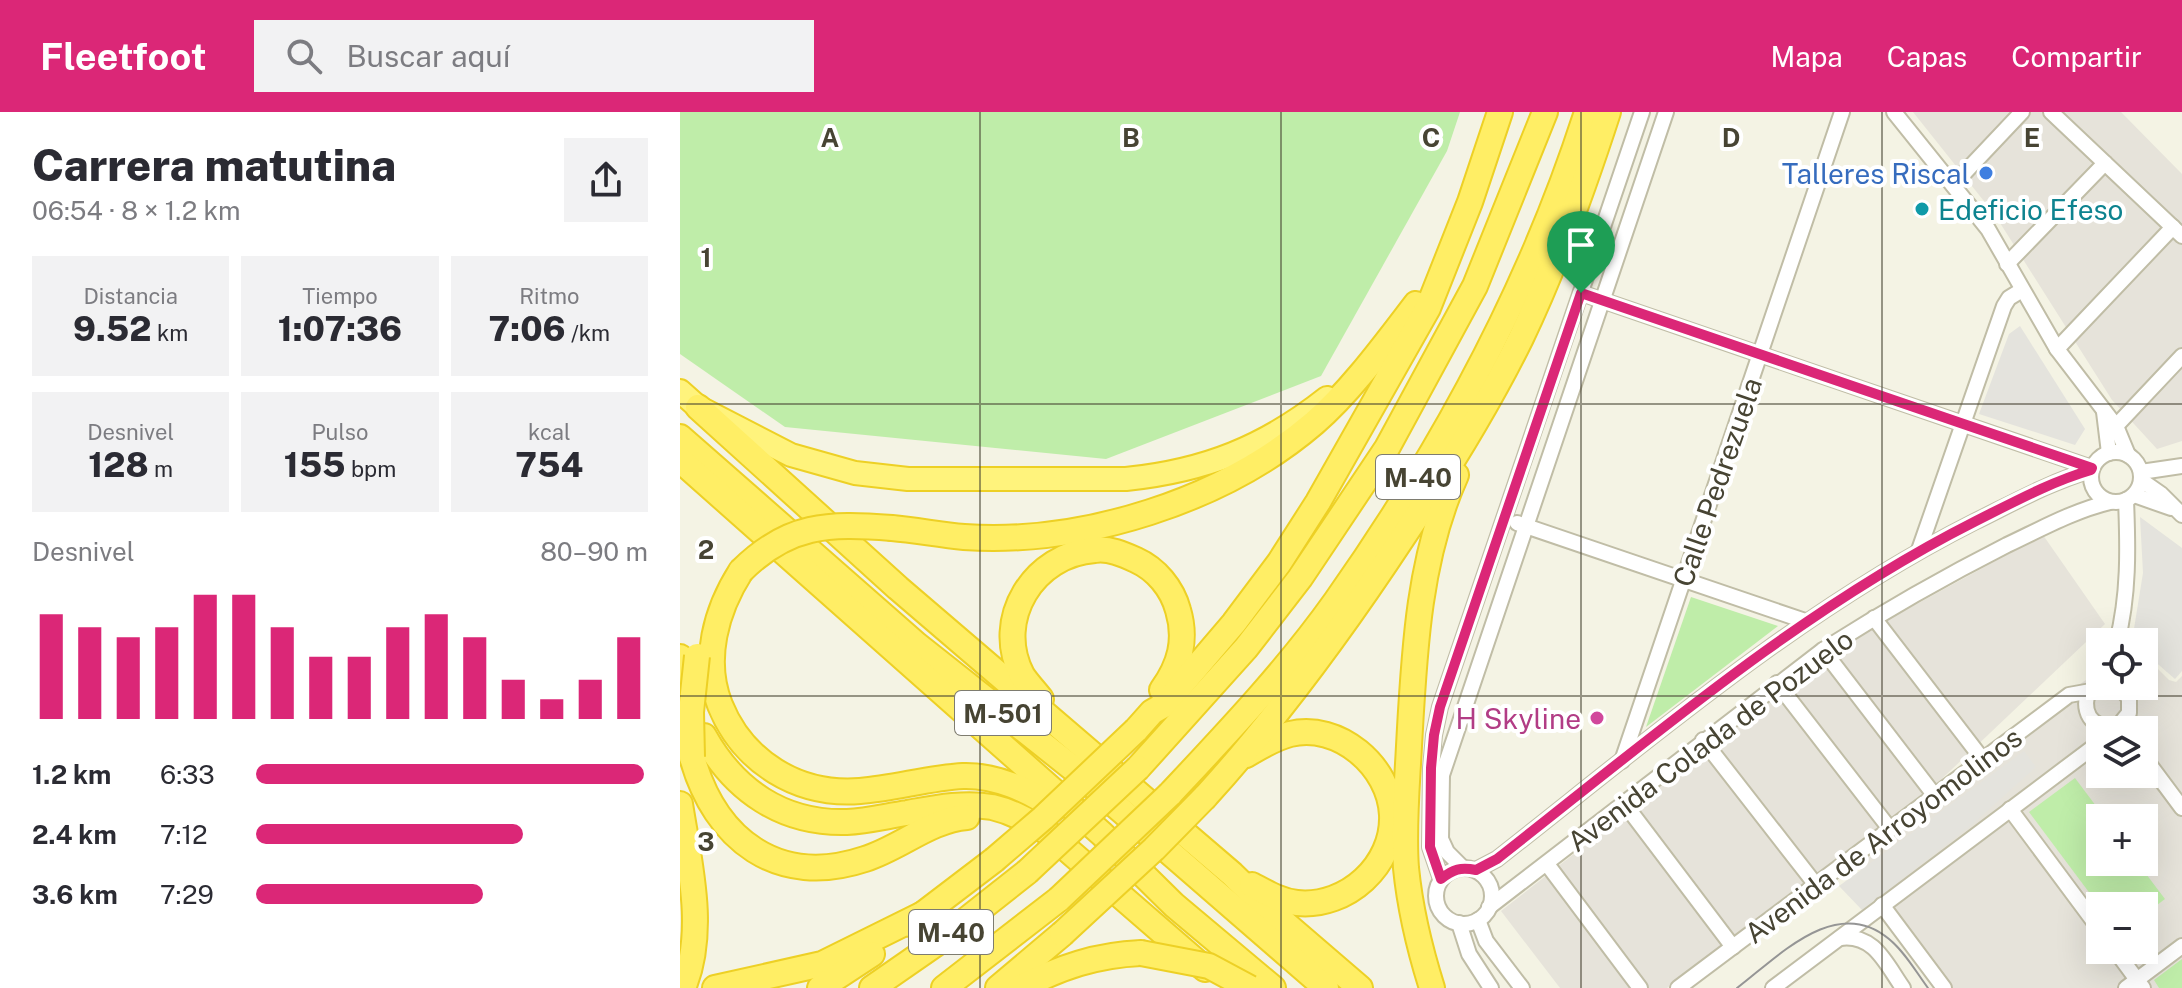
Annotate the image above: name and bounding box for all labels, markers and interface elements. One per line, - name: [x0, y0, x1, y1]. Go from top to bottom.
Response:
- search box: [254, 20, 814, 92]
- text: Fleetfoot: [40, 34, 206, 79]
- icon: search: [282, 34, 326, 78]
- text: Buscar aquí: [346, 38, 510, 74]
- text: Mapa: [1770, 40, 1843, 73]
- text: Capas: [1887, 40, 1967, 73]
- text: Compartir: [2011, 40, 2142, 73]
- text: A: [821, 122, 840, 153]
- text: B: [1122, 122, 1140, 153]
- text: C: [1422, 122, 1440, 153]
- text: D: [1722, 122, 1740, 153]
- text: E: [2024, 122, 2040, 153]
- button: share: [564, 138, 648, 222]
- text: Carrera matutina: [32, 139, 396, 191]
- place label: Talleres Riscal: [1782, 157, 1970, 190]
- marker: Talleres Riscal: [1977, 164, 1995, 182]
- place label: Edeficio Efeso: [1938, 193, 2123, 226]
- text: 06:54 · 8 × 1.2 km: [32, 195, 241, 226]
- marker: Edeficio Efeso: [1913, 200, 1931, 218]
- pin: [1547, 211, 1615, 293]
- icon: arrive: [1559, 223, 1603, 267]
- text: 1: [700, 242, 712, 273]
- text: Distancia: [83, 283, 178, 309]
- text: Tiempo: [302, 283, 378, 309]
- text: Ritmo: [519, 283, 579, 309]
- text: 9.52: [73, 309, 152, 349]
- text: 1:07:36: [278, 309, 402, 349]
- text: 7:06: [489, 309, 566, 349]
- text: km: [152, 320, 188, 346]
- text: /km: [566, 320, 610, 346]
- street label: Calle Pedrezuela: [1666, 373, 1768, 591]
- text: Desnivel: [87, 419, 174, 445]
- text: Pulso: [312, 419, 368, 445]
- text: kcal: [528, 419, 571, 445]
- text: 128: [88, 445, 149, 485]
- text: 155: [284, 445, 346, 485]
- text: 754: [515, 445, 583, 485]
- road number: M-40: [1376, 455, 1460, 499]
- text: m: [149, 456, 173, 482]
- text: bpm: [346, 456, 396, 482]
- text: 2: [698, 534, 714, 565]
- text: Desnivel: [32, 536, 135, 567]
- text: 80–90 m: [540, 536, 648, 567]
- street label: Avenida Colada de Pozuelo: [1561, 622, 1859, 858]
- map controls: [2086, 628, 2158, 964]
- button: locate: [2086, 628, 2158, 700]
- road number: M-501: [955, 691, 1051, 735]
- place label: H Skyline: [1455, 702, 1581, 735]
- marker: H Skyline: [1588, 709, 1606, 727]
- button: layers: [2086, 716, 2158, 788]
- street label: Avenida de Arroyomolinos: [1738, 720, 2028, 950]
- text: 1.2 km: [32, 759, 111, 790]
- text: 6:33: [160, 759, 215, 790]
- button: +: [2086, 804, 2158, 876]
- text: 2.4 km: [32, 819, 117, 850]
- text: 7:12: [160, 819, 208, 850]
- text: 3: [697, 826, 715, 857]
- text: 3.6 km: [32, 879, 118, 910]
- text: 7:29: [160, 879, 214, 910]
- button: −: [2086, 892, 2158, 964]
- road number: M-40: [909, 910, 993, 954]

